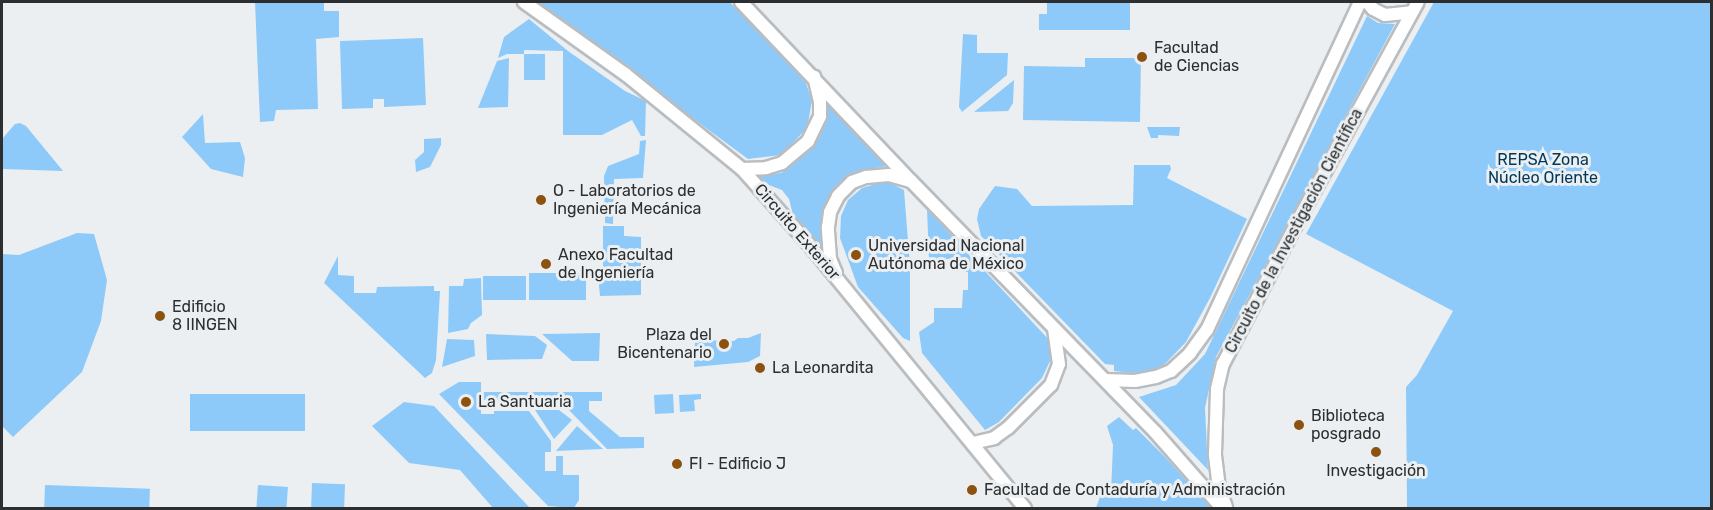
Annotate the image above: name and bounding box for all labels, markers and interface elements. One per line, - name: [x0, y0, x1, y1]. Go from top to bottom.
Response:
- place label: Facultad de Ciencias: [1154, 38, 1239, 76]
- marker: Facultad de Ciencias: [1135, 50, 1149, 64]
- street label: Circuito de la Investigación Científica: [1221, 105, 1367, 357]
- park label: REPSA Zona Núcleo Oriente: [1488, 150, 1598, 188]
- street label: Circuito Exterior: [750, 180, 844, 284]
- place label: O - Laboratorios de Ingeniería Mecánica: [553, 181, 701, 219]
- marker: O - Laboratorios de Ingeniería Mecánica: [534, 193, 548, 207]
- place label: Universidad Nacional Autónoma de México: [868, 236, 1024, 274]
- place label: Anexo Facultad de Ingeniería: [558, 245, 673, 283]
- marker: Universidad Nacional Autónoma de México: [849, 248, 863, 262]
- marker: Anexo Facultad de Ingeniería: [539, 257, 553, 271]
- place label: Edificio 8 IINGEN: [172, 297, 238, 335]
- marker: Edificio 8 IINGEN: [153, 309, 167, 323]
- place label: Plaza del Bicentenario: [617, 325, 712, 363]
- marker: Plaza del Bicentenario: [717, 337, 731, 351]
- place label: La Leonardita: [772, 358, 874, 378]
- marker: La Leonardita: [753, 361, 767, 375]
- place label: La Santuaria: [478, 392, 572, 412]
- marker: La Santuaria: [459, 395, 473, 409]
- place label: Biblioteca posgrado: [1311, 406, 1385, 444]
- marker: Biblioteca posgrado: [1292, 418, 1306, 432]
- marker: Investigación: [1369, 445, 1383, 459]
- place label: FI - Edificio J: [689, 454, 786, 474]
- marker: FI - Edificio J: [670, 457, 684, 471]
- place label: Investigación: [1326, 461, 1426, 481]
- place label: Facultad de Contaduría y Administración: [984, 480, 1287, 500]
- marker: Facultad de Contaduría y Administración: [965, 483, 979, 497]

